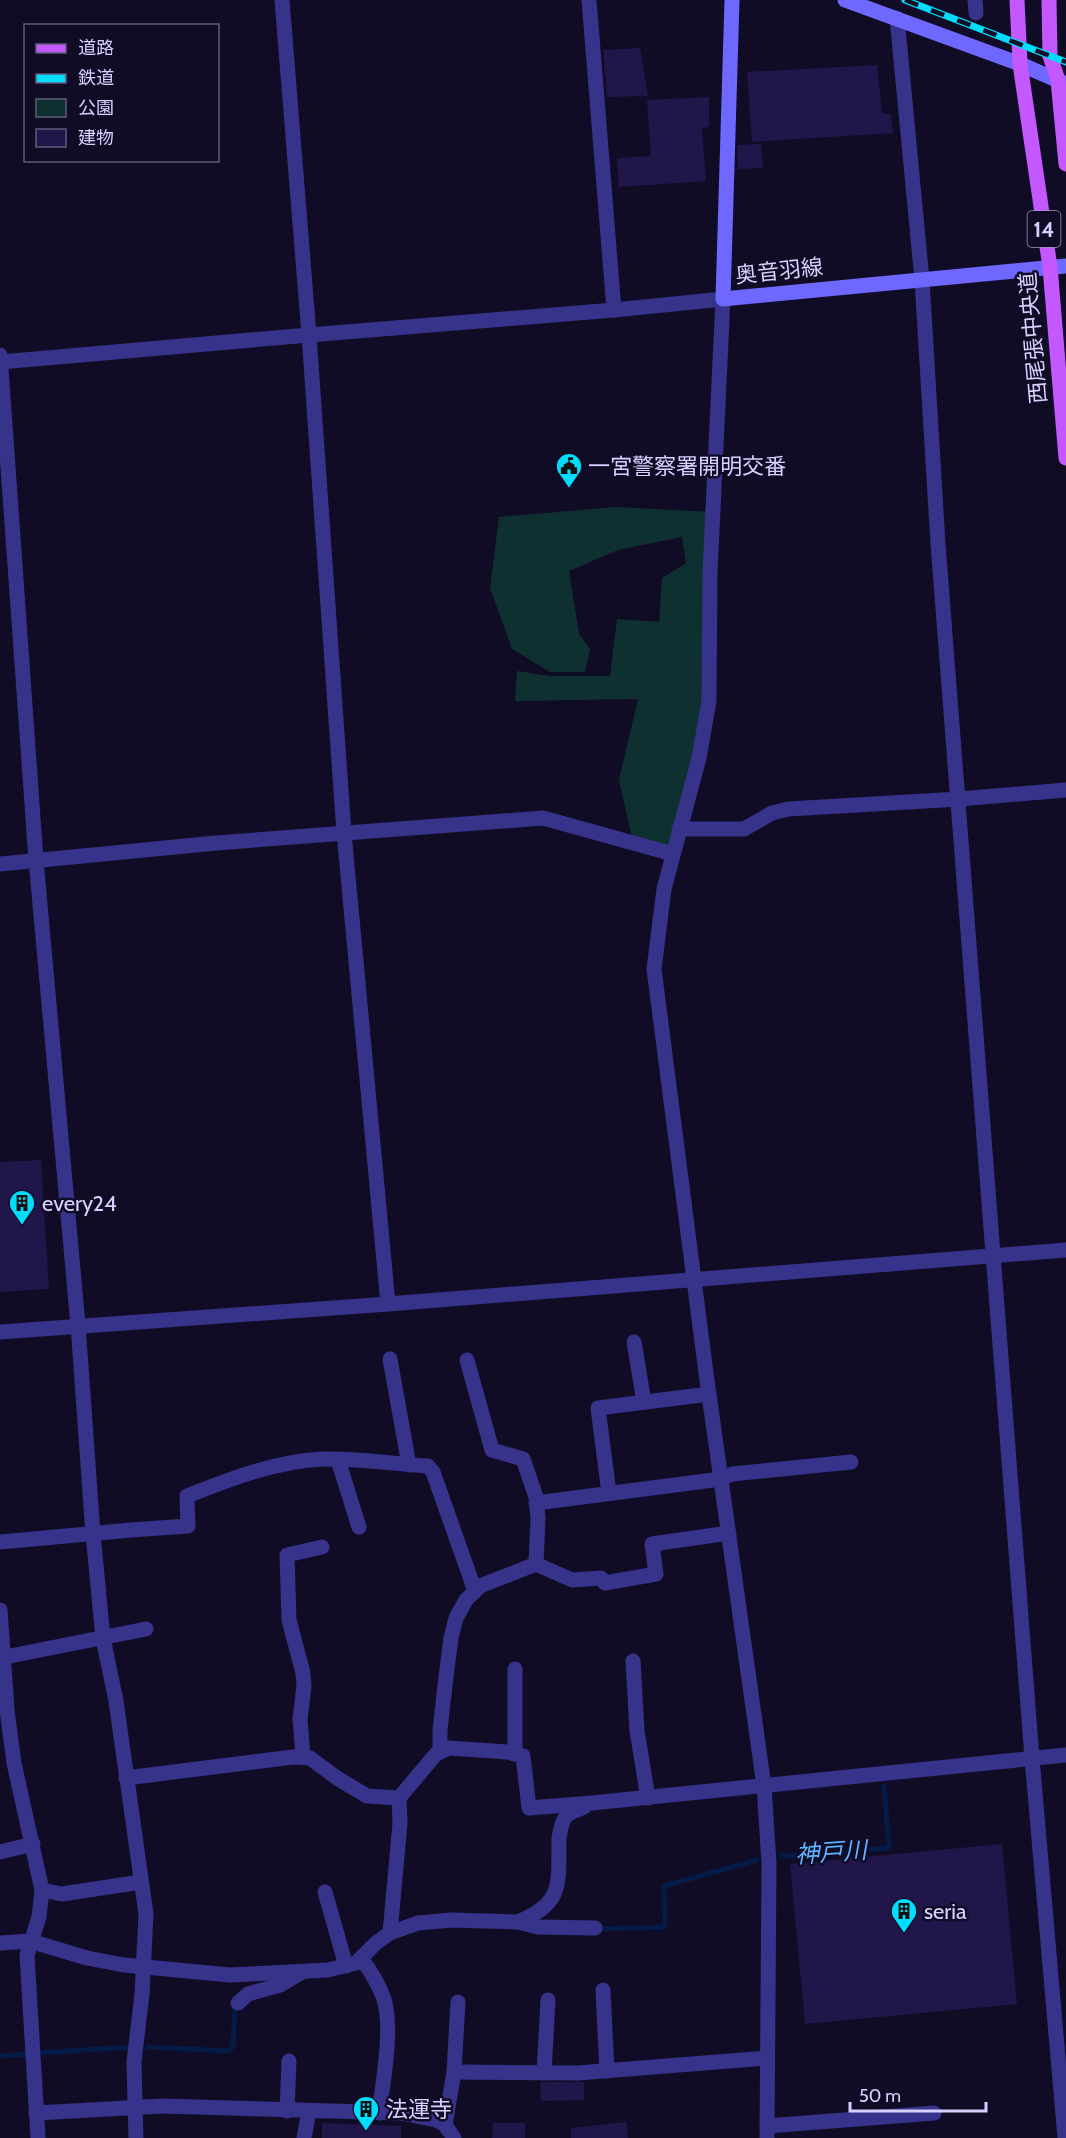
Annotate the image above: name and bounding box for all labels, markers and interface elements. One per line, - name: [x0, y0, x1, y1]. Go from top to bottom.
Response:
- legend: [24, 24, 219, 162]
- text: 道路: [78, 37, 114, 59]
- text: 鉄道: [78, 67, 114, 89]
- text: 公園: [78, 97, 114, 119]
- text: 建物: [78, 127, 114, 149]
- road number: 14: [1028, 211, 1060, 247]
- street label: 奥音羽線: [734, 253, 824, 289]
- street label: 西尾張中央道: [1014, 271, 1052, 405]
- public building icon: 一宮警察署開明交番: [554, 451, 584, 489]
- place label: 一宮警察署開明交番: [588, 453, 786, 480]
- building icon: every24: [7, 1188, 37, 1226]
- place label: every24: [42, 1190, 117, 1217]
- water label: 神戸川: [794, 1835, 871, 1869]
- building icon: seria: [889, 1896, 919, 1934]
- place label: seria: [924, 1898, 967, 1925]
- scale bar: [850, 2075, 986, 2113]
- text: 50 m: [859, 2085, 901, 2107]
- building icon: 法運寺: [351, 2094, 381, 2132]
- place label: 法運寺: [386, 2096, 452, 2123]

